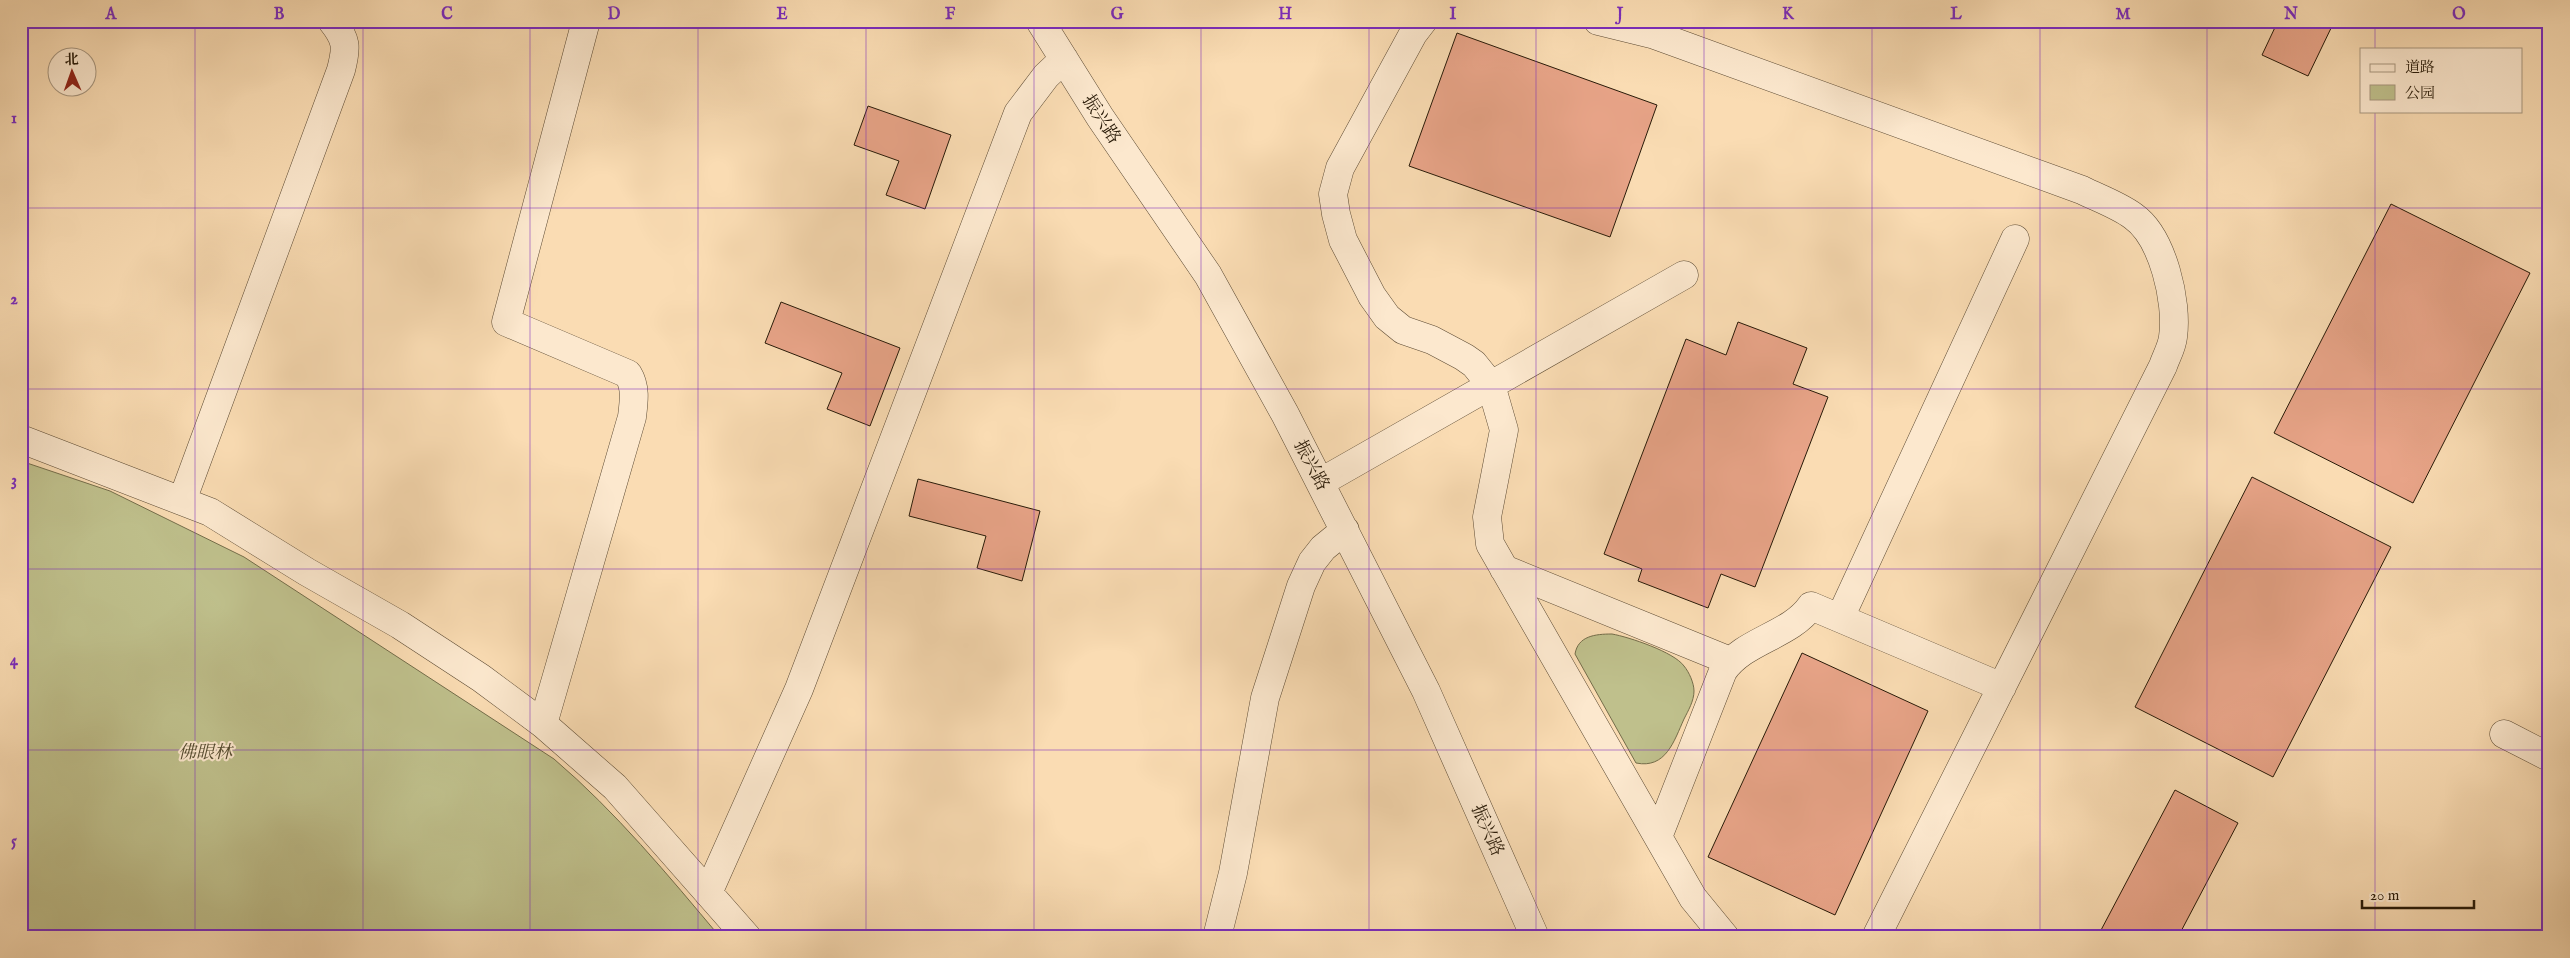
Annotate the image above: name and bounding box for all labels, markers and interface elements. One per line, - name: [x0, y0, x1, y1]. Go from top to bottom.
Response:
- text: A: [105, 5, 118, 25]
- text: B: [274, 5, 285, 25]
- text: C: [441, 5, 453, 25]
- text: D: [608, 5, 621, 25]
- text: E: [776, 5, 788, 25]
- text: F: [945, 5, 956, 25]
- text: G: [1111, 5, 1124, 25]
- text: H: [1278, 5, 1292, 25]
- text: I: [1450, 5, 1457, 25]
- text: J: [1615, 5, 1624, 25]
- text: K: [1782, 5, 1795, 25]
- text: L: [1950, 5, 1962, 25]
- text: M: [2115, 5, 2131, 25]
- text: N: [2283, 5, 2298, 25]
- text: O: [2452, 5, 2466, 25]
- north arrow: [48, 48, 98, 98]
- legend: [2360, 48, 2522, 112]
- text: 北: [64, 51, 79, 69]
- text: 道路: [2405, 58, 2435, 77]
- text: 公园: [2405, 84, 2435, 103]
- street label: 振兴路: [1076, 91, 1125, 149]
- text: 1: [11, 109, 17, 129]
- text: 2: [10, 290, 18, 310]
- street label: 振兴路: [1288, 436, 1334, 495]
- text: 3: [11, 471, 17, 491]
- text: 4: [10, 651, 19, 671]
- park label: 佛眼林: [178, 742, 235, 765]
- street label: 振兴路: [1465, 801, 1508, 860]
- text: 5: [11, 832, 17, 852]
- scale bar: [2362, 878, 2475, 910]
- text: 20 m: [2370, 886, 2400, 905]

